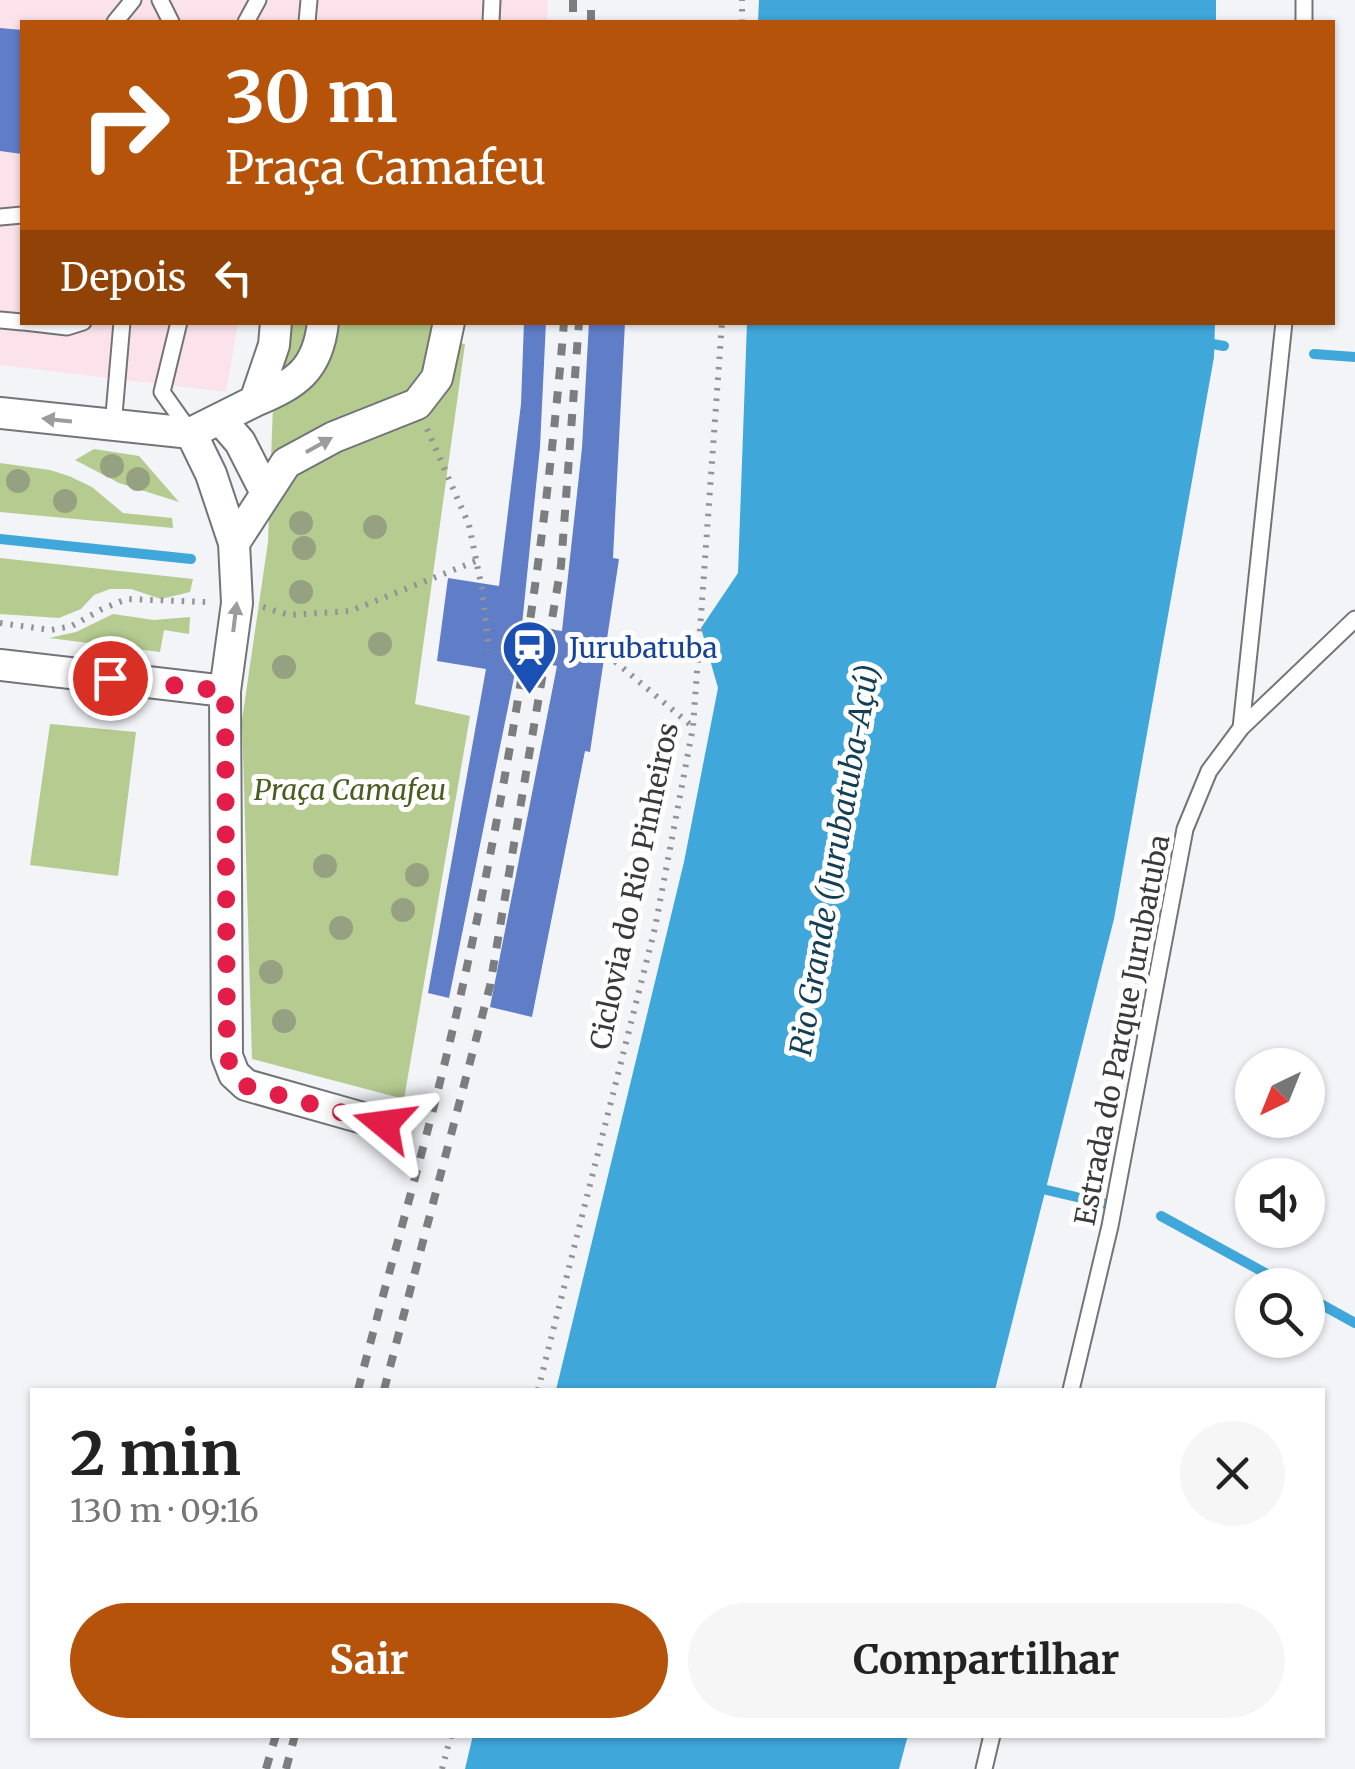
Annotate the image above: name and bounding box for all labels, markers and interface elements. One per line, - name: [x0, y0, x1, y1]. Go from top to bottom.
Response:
- text: 30 m: [225, 53, 398, 141]
- icon: right: [60, 60, 190, 190]
- text: Praça Camafeu: [225, 140, 546, 196]
- icon: left: [206, 250, 261, 305]
- text: Depois: [60, 254, 186, 301]
- one-way arrow: [40, 411, 72, 427]
- one-way arrow: [304, 436, 333, 453]
- one-way arrow: [227, 601, 243, 632]
- station icon: Jurubatuba: [500, 618, 560, 697]
- place label: Jurubatuba: [568, 630, 717, 666]
- pin: [68, 636, 153, 721]
- icon: arrive: [83, 651, 138, 706]
- water label: Rio Grande (Jurubatuba-Açú): [781, 661, 887, 1059]
- street label: Ciclovia do Rio Pinheiros: [582, 719, 686, 1053]
- park label: Praça Camafeu: [254, 772, 446, 808]
- street label: Estrada do Parque Jurubatuba: [1066, 832, 1178, 1228]
- north arrow: [1235, 1048, 1325, 1138]
- map controls: [1235, 1048, 1325, 1358]
- position arrow: [332, 1072, 436, 1176]
- button: sound: [1235, 1158, 1325, 1248]
- button: search: [1235, 1268, 1325, 1358]
- text: 2 min: [70, 1416, 241, 1491]
- button: close: [1180, 1421, 1285, 1526]
- text: 130 m · 09:16: [70, 1491, 259, 1531]
- button: Sair: [70, 1603, 668, 1718]
- button: Compartilhar: [688, 1603, 1285, 1718]

